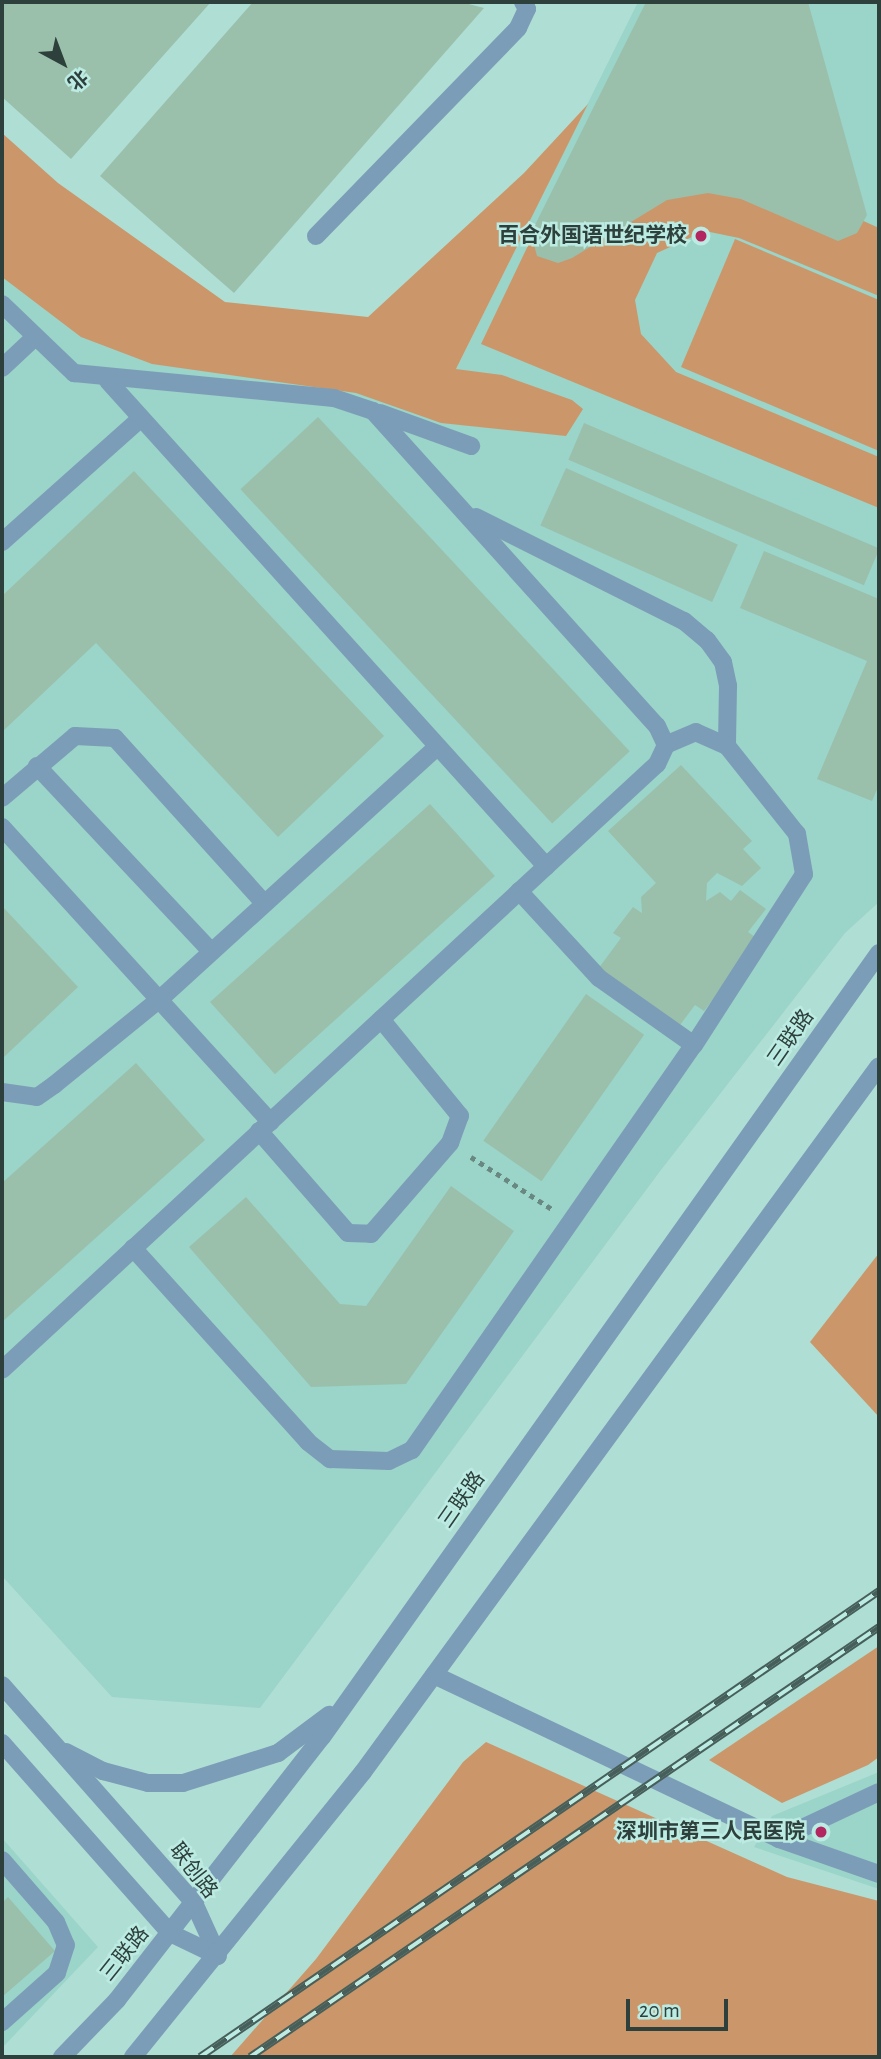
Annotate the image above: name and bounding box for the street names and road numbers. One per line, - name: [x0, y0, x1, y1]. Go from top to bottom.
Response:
- street label: 三联路: [763, 1005, 819, 1071]
- street label: 三联路: [434, 1467, 490, 1533]
- street label: 联创路: [164, 1838, 222, 1904]
- street label: 三联路: [95, 1922, 155, 1986]

